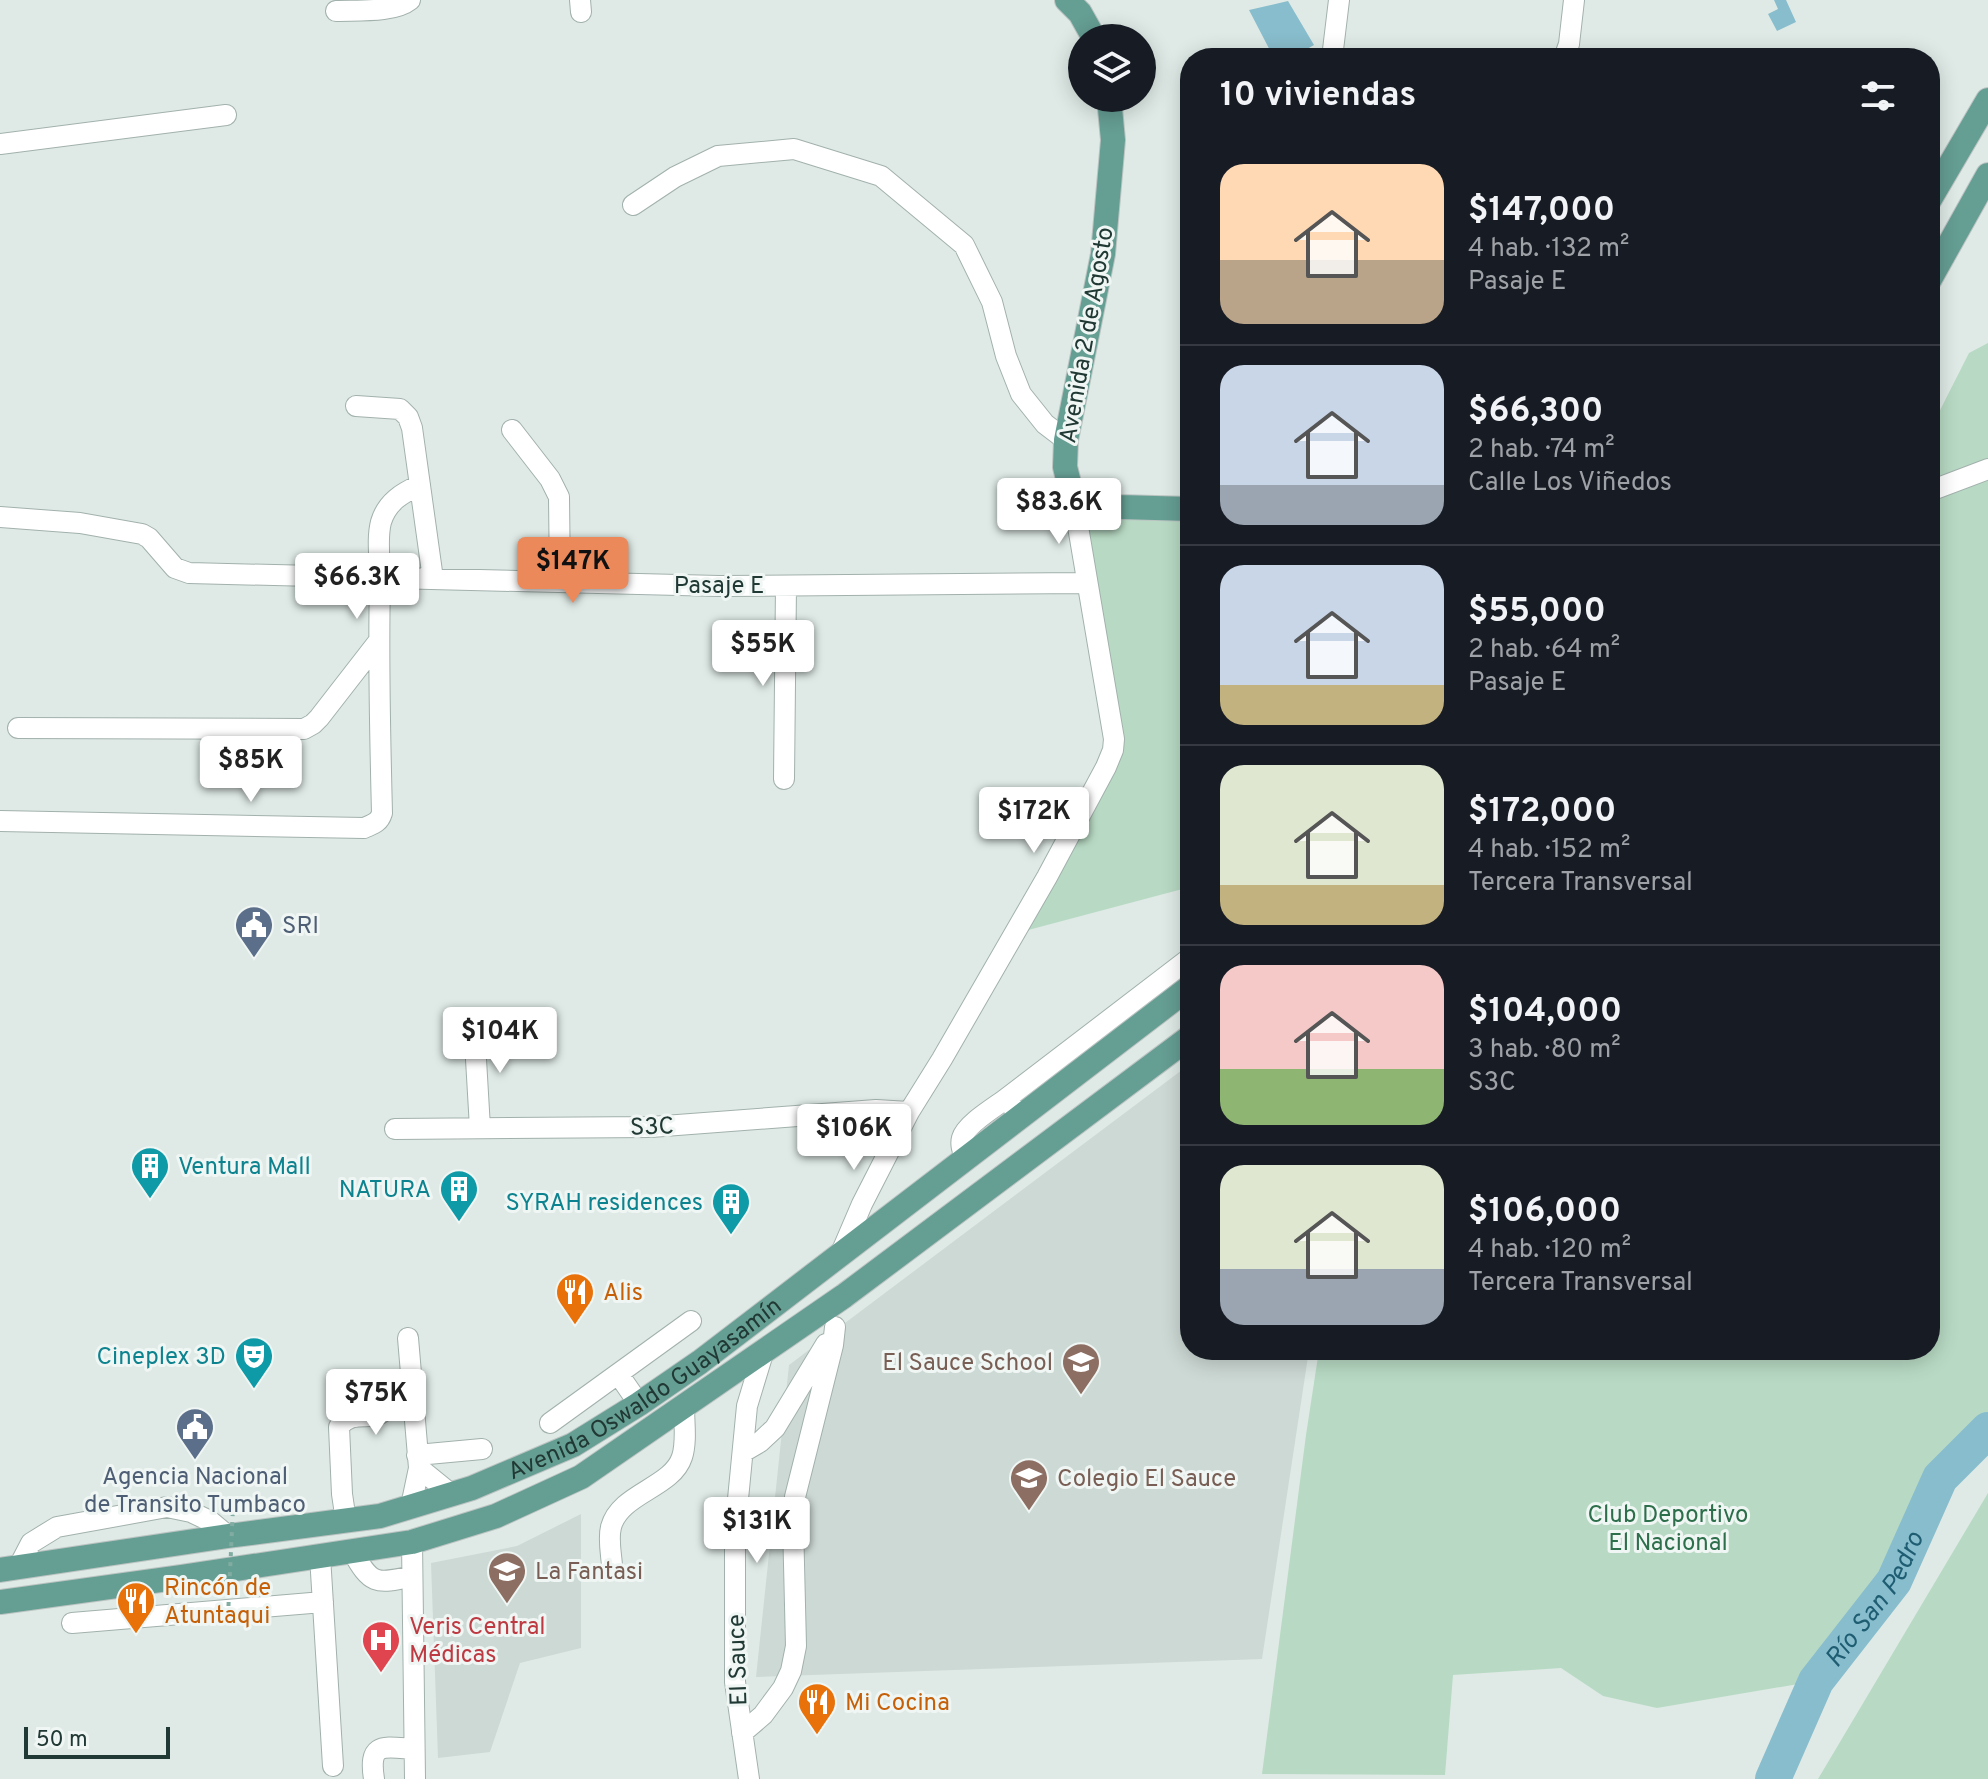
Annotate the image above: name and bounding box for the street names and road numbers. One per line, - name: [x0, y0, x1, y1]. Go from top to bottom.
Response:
- street label: Avenida 2 de Agosto: [1054, 225, 1122, 446]
- street label: Pasaje E: [674, 572, 764, 602]
- street label: S3C: [629, 1112, 675, 1144]
- street label: Avenida Oswaldo Guayasamín: [504, 1292, 788, 1488]
- street label: El Sauce: [722, 1614, 756, 1706]

